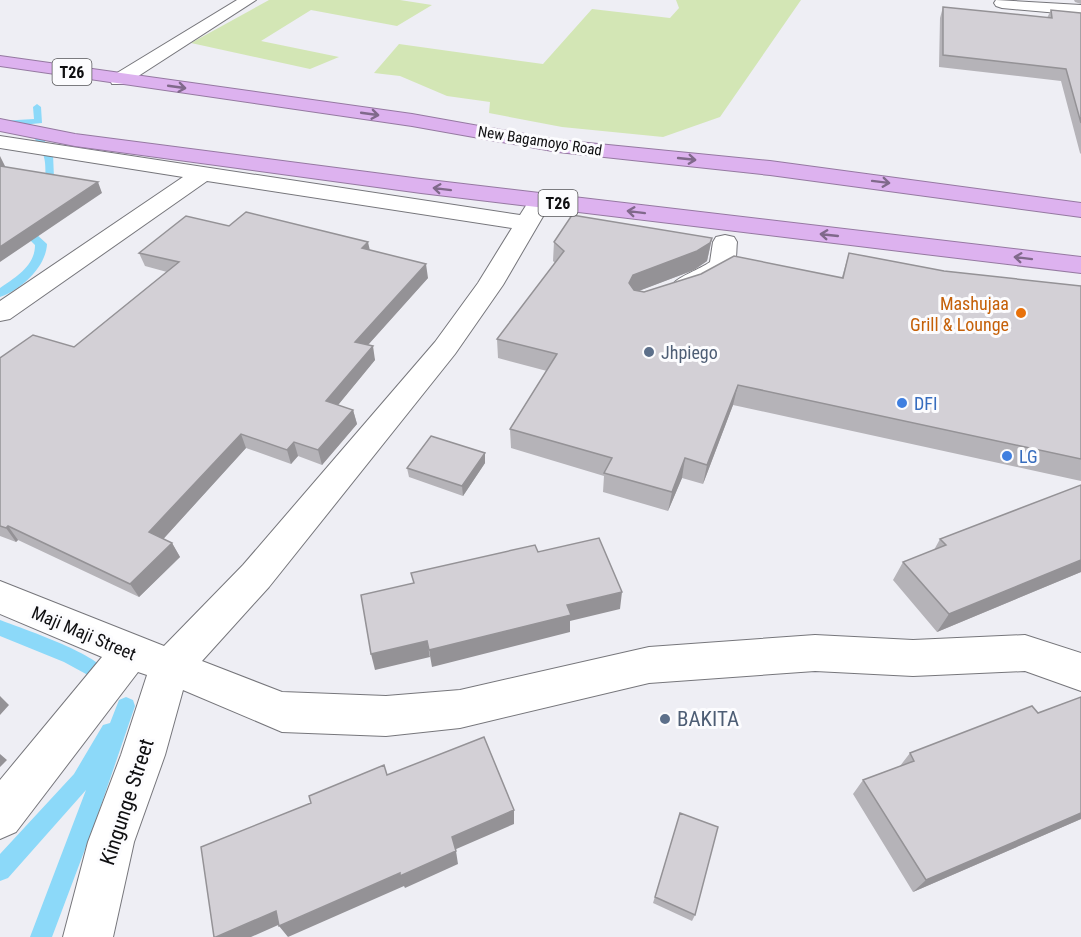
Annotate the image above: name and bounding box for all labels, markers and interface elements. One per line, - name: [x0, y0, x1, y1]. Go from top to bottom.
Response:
- road number: T26: [52, 59, 92, 85]
- one-way arrow: [166, 82, 186, 93]
- one-way arrow: [359, 108, 379, 119]
- street label: New Bagamoyo Road: [477, 122, 603, 160]
- one-way arrow: [677, 154, 697, 165]
- one-way arrow: [871, 176, 891, 187]
- one-way arrow: [433, 183, 452, 194]
- road number: T26: [538, 190, 578, 216]
- one-way arrow: [626, 206, 646, 217]
- one-way arrow: [820, 229, 840, 240]
- one-way arrow: [1014, 252, 1033, 263]
- place label: Mashujaa Grill & Lounge: [910, 293, 1009, 335]
- marker: Mashujaa Grill & Lounge: [1014, 306, 1028, 320]
- place label: Jhpiego: [661, 342, 718, 363]
- marker: Jhpiego: [642, 345, 656, 359]
- place label: DFI: [914, 393, 937, 414]
- marker: DFI: [895, 396, 909, 410]
- place label: LG: [1019, 446, 1038, 467]
- marker: LG: [1000, 449, 1014, 463]
- street label: Maji Maji Street: [29, 602, 139, 664]
- place label: BAKITA: [677, 707, 739, 731]
- marker: BAKITA: [658, 712, 672, 726]
- street label: Kingunge Street: [95, 736, 159, 868]

